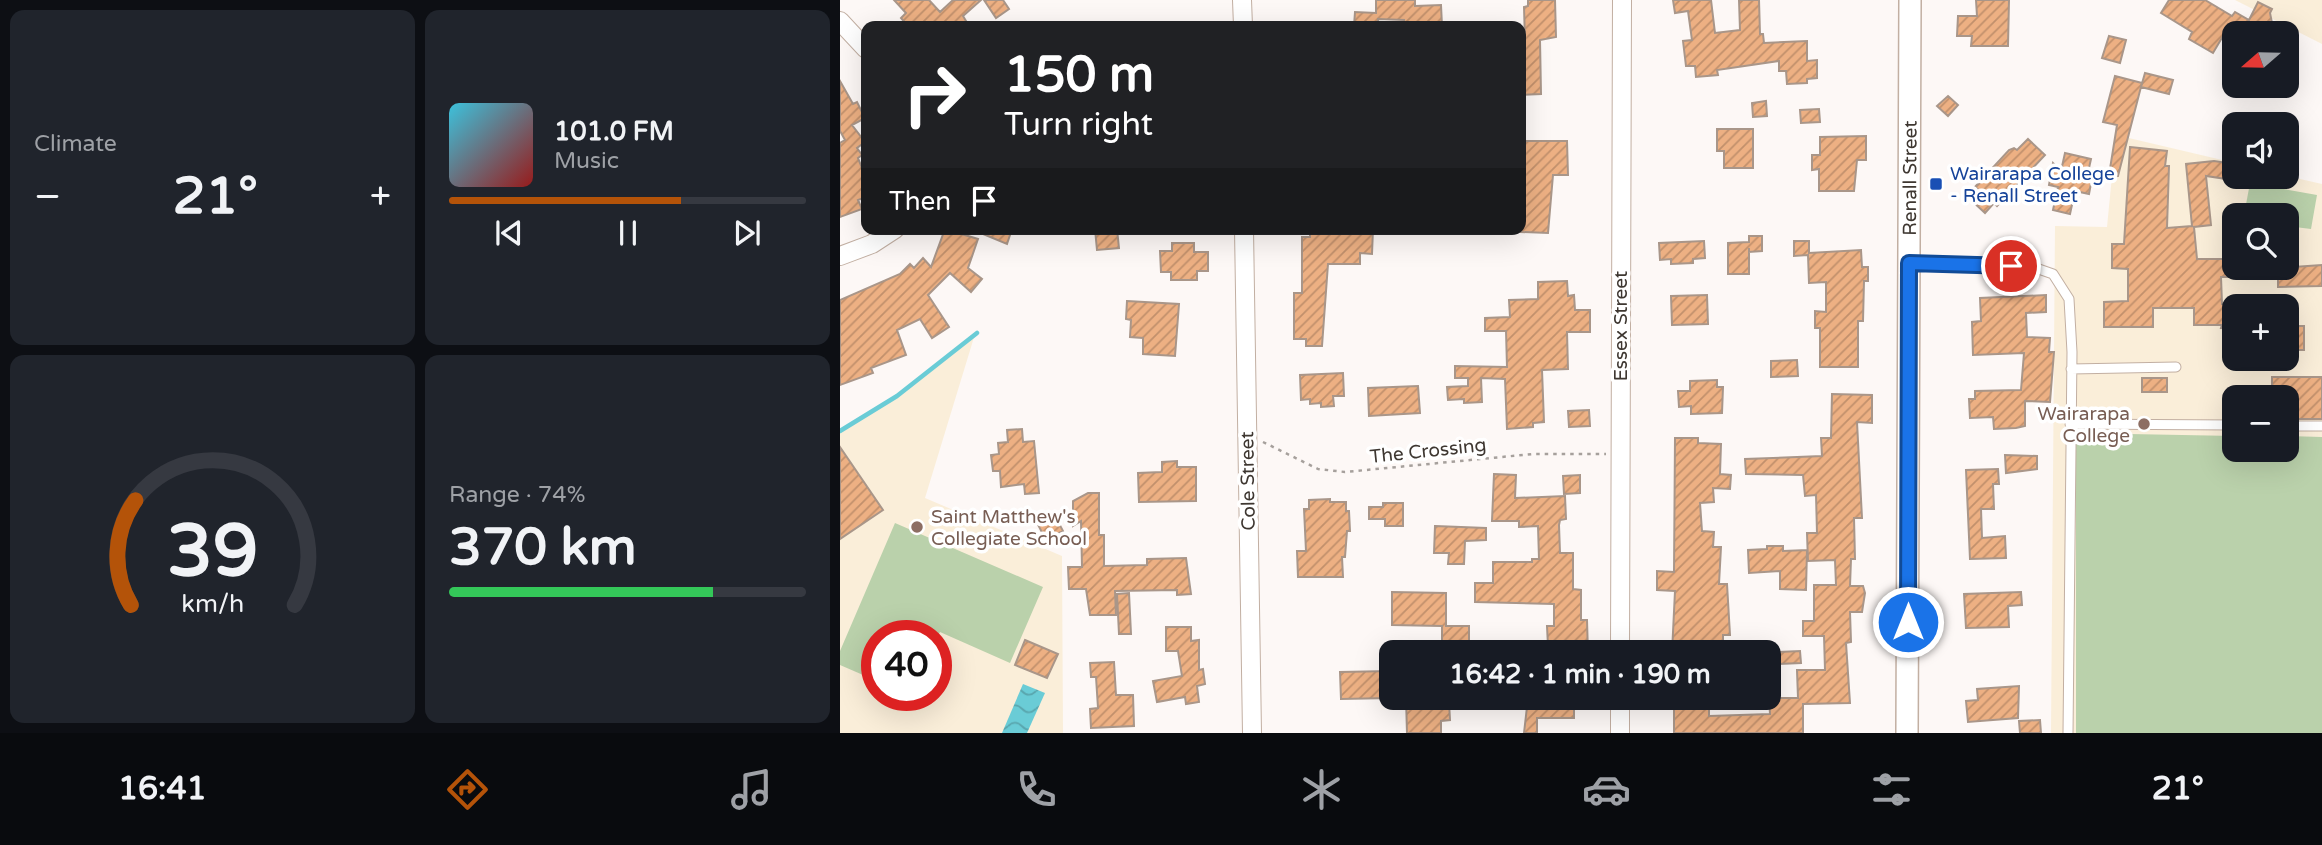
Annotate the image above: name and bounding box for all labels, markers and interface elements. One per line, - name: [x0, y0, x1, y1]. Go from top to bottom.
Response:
- north arrow: [2222, 21, 2300, 98]
- map controls: [2222, 21, 2299, 462]
- text: 150 m: [1004, 46, 1154, 105]
- icon: right: [889, 49, 980, 140]
- text: Turn right: [1004, 106, 1153, 144]
- button: sound: [2222, 112, 2299, 189]
- text: 101.0 FM: [554, 116, 674, 147]
- street label: Renall Street: [1899, 120, 1922, 236]
- text: Climate: [34, 130, 117, 158]
- text: Music: [554, 147, 619, 175]
- place label: Wairarapa College - Renall Street: [1950, 163, 2115, 207]
- text: 21°: [173, 165, 258, 228]
- text: −: [34, 174, 61, 220]
- text: +: [370, 174, 391, 220]
- marker: Wairarapa College - Renall Street: [1928, 176, 1944, 192]
- icon: arrive: [965, 182, 1003, 220]
- text: Then: [889, 186, 951, 217]
- button: search: [2222, 203, 2299, 280]
- icon: previous: [490, 214, 528, 252]
- icon: pause: [609, 214, 647, 252]
- icon: next: [728, 214, 766, 252]
- pin: [1981, 236, 2041, 296]
- icon: arrive: [1992, 247, 2030, 285]
- street label: Essex Street: [1610, 271, 1632, 381]
- button: +: [2222, 294, 2299, 371]
- button: −: [2222, 385, 2299, 462]
- place label: Wairarapa College: [2038, 403, 2130, 447]
- marker: Wairarapa College: [2136, 416, 2152, 432]
- street label: Cole Street: [1236, 431, 1260, 531]
- street label: The Crossing: [1369, 434, 1487, 468]
- text: Range · 74%: [449, 481, 585, 509]
- place label: Saint Matthew's Collegiate School: [931, 506, 1087, 550]
- text: 39: [167, 508, 258, 596]
- text: 370 km: [449, 516, 637, 579]
- marker: Saint Matthew's Collegiate School: [909, 519, 925, 535]
- position arrow: [1871, 585, 1945, 659]
- text: km/h: [181, 589, 244, 619]
- speed limit sign: 40: [861, 620, 952, 711]
- text: 16:42 · 1 min · 190 m: [1449, 659, 1711, 690]
- icon: directions: [443, 765, 492, 814]
- icon: music: [727, 765, 776, 814]
- icon: phone: [1012, 765, 1061, 814]
- icon: climate: [1297, 765, 1346, 814]
- icon: car: [1582, 765, 1631, 814]
- icon: filters: [1867, 765, 1916, 814]
- text: 16:41: [118, 770, 207, 808]
- text: 21°: [2152, 770, 2204, 808]

